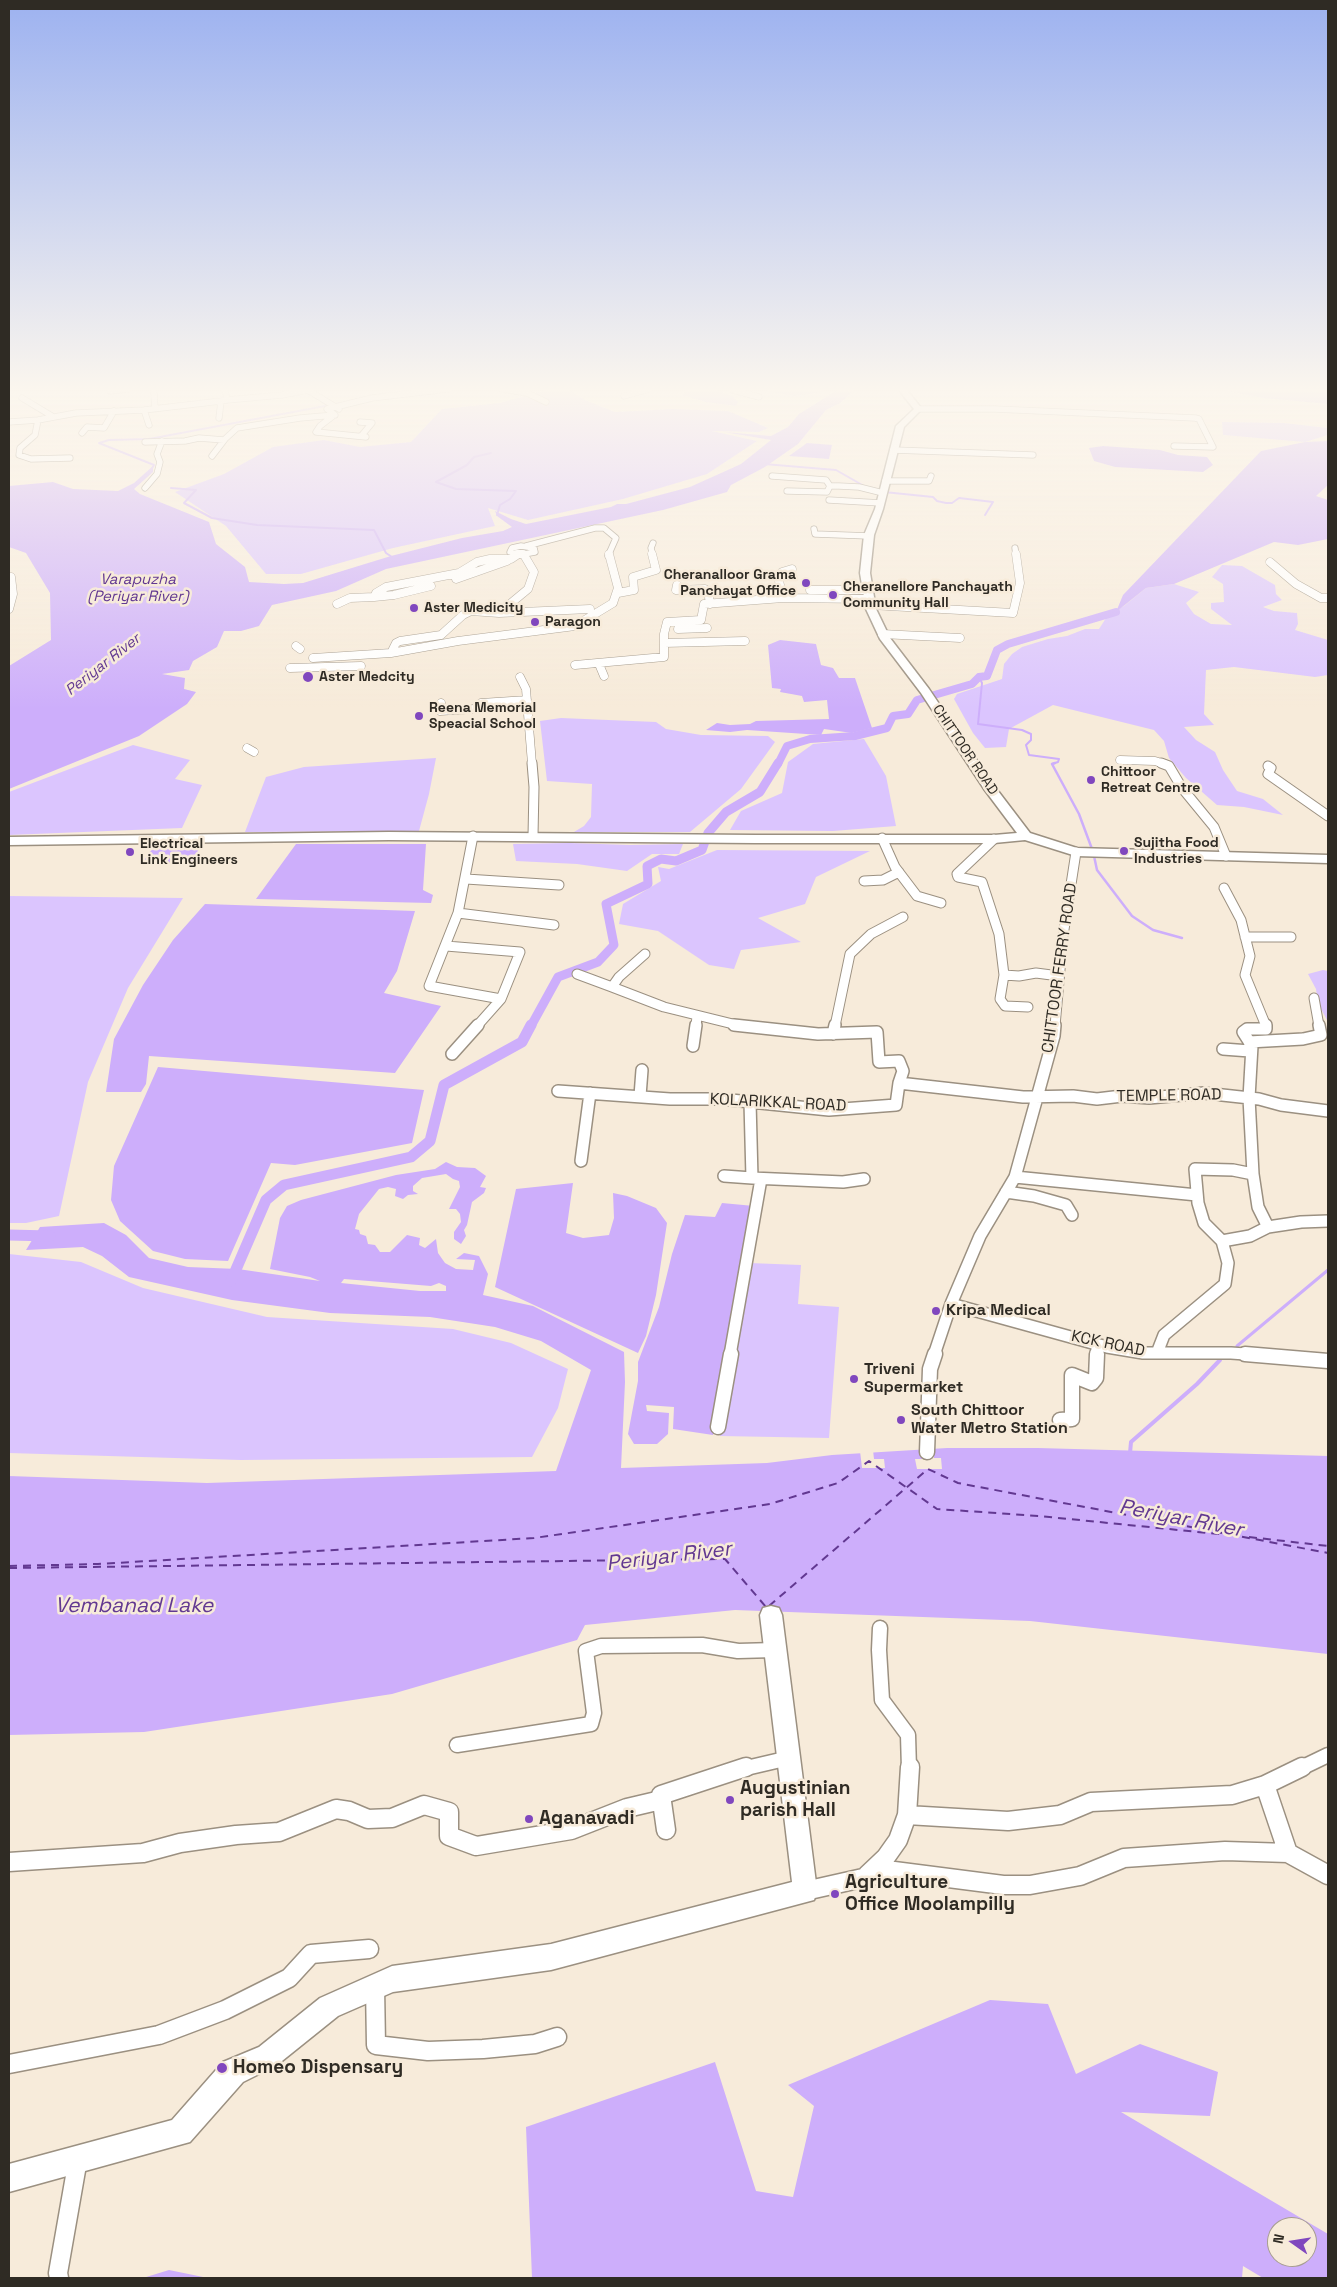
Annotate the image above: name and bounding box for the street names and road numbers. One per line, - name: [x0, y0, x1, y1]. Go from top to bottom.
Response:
- street label: CHITTOOR ROAD: [929, 702, 1001, 798]
- street label: CHITTOOR FERRY ROAD: [1039, 882, 1081, 1054]
- street label: TEMPLE ROAD: [1116, 1085, 1222, 1107]
- street label: KOLARIKKAL ROAD: [709, 1090, 847, 1116]
- street label: KCK ROAD: [1069, 1327, 1147, 1361]

